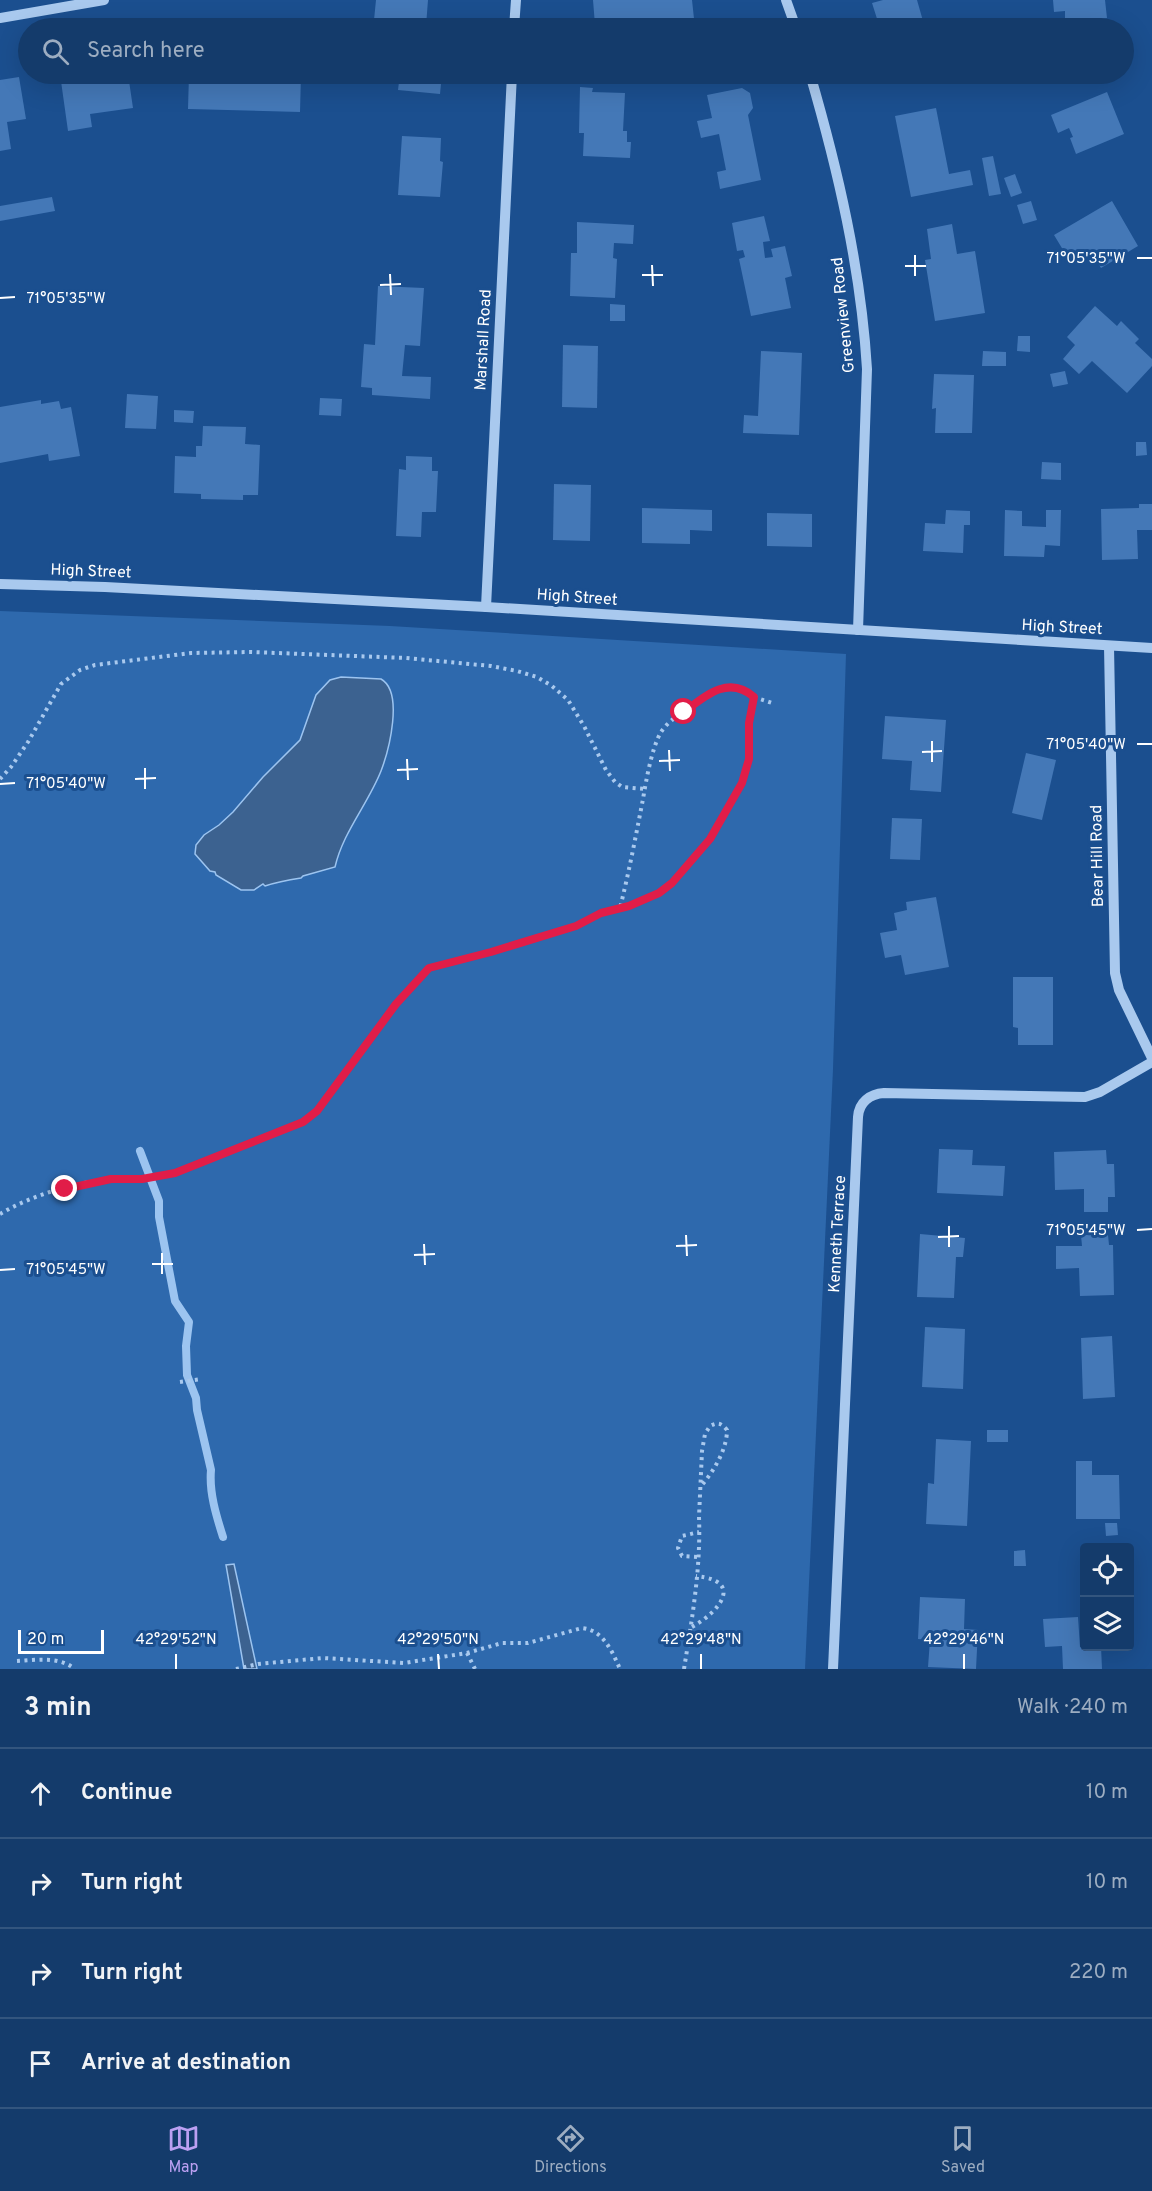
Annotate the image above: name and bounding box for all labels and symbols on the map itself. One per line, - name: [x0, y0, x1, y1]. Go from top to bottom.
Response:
- text: 71°05'35"W: [1047, 250, 1125, 269]
- street label: Greenview Road: [828, 256, 860, 374]
- street label: Marshall Road: [471, 289, 497, 391]
- text: 71°05'35"W: [27, 290, 105, 309]
- street label: High Street: [50, 561, 132, 583]
- street label: High Street: [536, 585, 618, 611]
- street label: High Street: [1021, 616, 1103, 640]
- route start: [670, 698, 696, 724]
- text: 71°05'40"W: [1046, 736, 1126, 755]
- text: 71°05'40"W: [26, 775, 106, 794]
- street label: Bear Hill Road: [1087, 805, 1109, 907]
- route end: [51, 1175, 77, 1201]
- street label: Kenneth Terrace: [825, 1175, 851, 1293]
- text: 71°05'45"W: [1046, 1222, 1126, 1241]
- text: 71°05'45"W: [26, 1261, 106, 1280]
- scale bar: [18, 1627, 104, 1654]
- text: 42°29'52"N: [135, 1631, 217, 1650]
- text: 42°29'50"N: [397, 1631, 479, 1650]
- text: 42°29'48"N: [660, 1631, 742, 1650]
- text: 42°29'46"N: [924, 1631, 1004, 1650]

